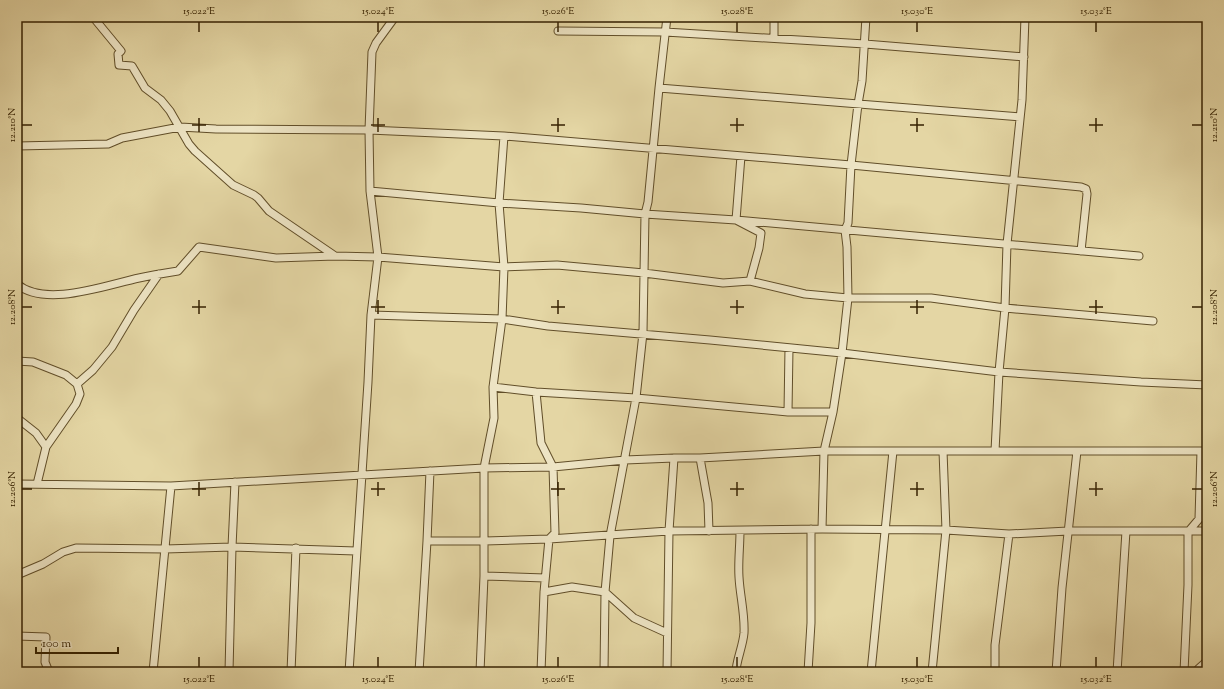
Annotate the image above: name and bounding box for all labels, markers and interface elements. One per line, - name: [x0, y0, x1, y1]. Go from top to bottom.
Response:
- text: 15.022°E: [183, 4, 215, 19]
- text: 15.024°E: [362, 4, 394, 19]
- text: 15.026°E: [542, 4, 574, 19]
- text: 15.028°E: [721, 4, 753, 19]
- text: 15.030°E: [901, 4, 933, 19]
- text: 15.032°E: [1080, 4, 1112, 19]
- text: 12.210°N: [5, 108, 20, 142]
- text: 12.210°N: [1207, 108, 1222, 142]
- text: 12.208°N: [5, 289, 20, 325]
- text: 12.208°N: [1207, 289, 1222, 325]
- text: 12.206°N: [5, 471, 20, 507]
- text: 12.206°N: [1207, 471, 1222, 507]
- scale bar: [36, 629, 118, 655]
- text: 100 m: [42, 635, 71, 653]
- text: 15.022°E: [183, 672, 215, 687]
- text: 15.024°E: [362, 672, 394, 687]
- text: 15.026°E: [542, 672, 574, 687]
- text: 15.028°E: [721, 672, 753, 687]
- text: 15.030°E: [901, 672, 933, 687]
- text: 15.032°E: [1080, 672, 1112, 687]

